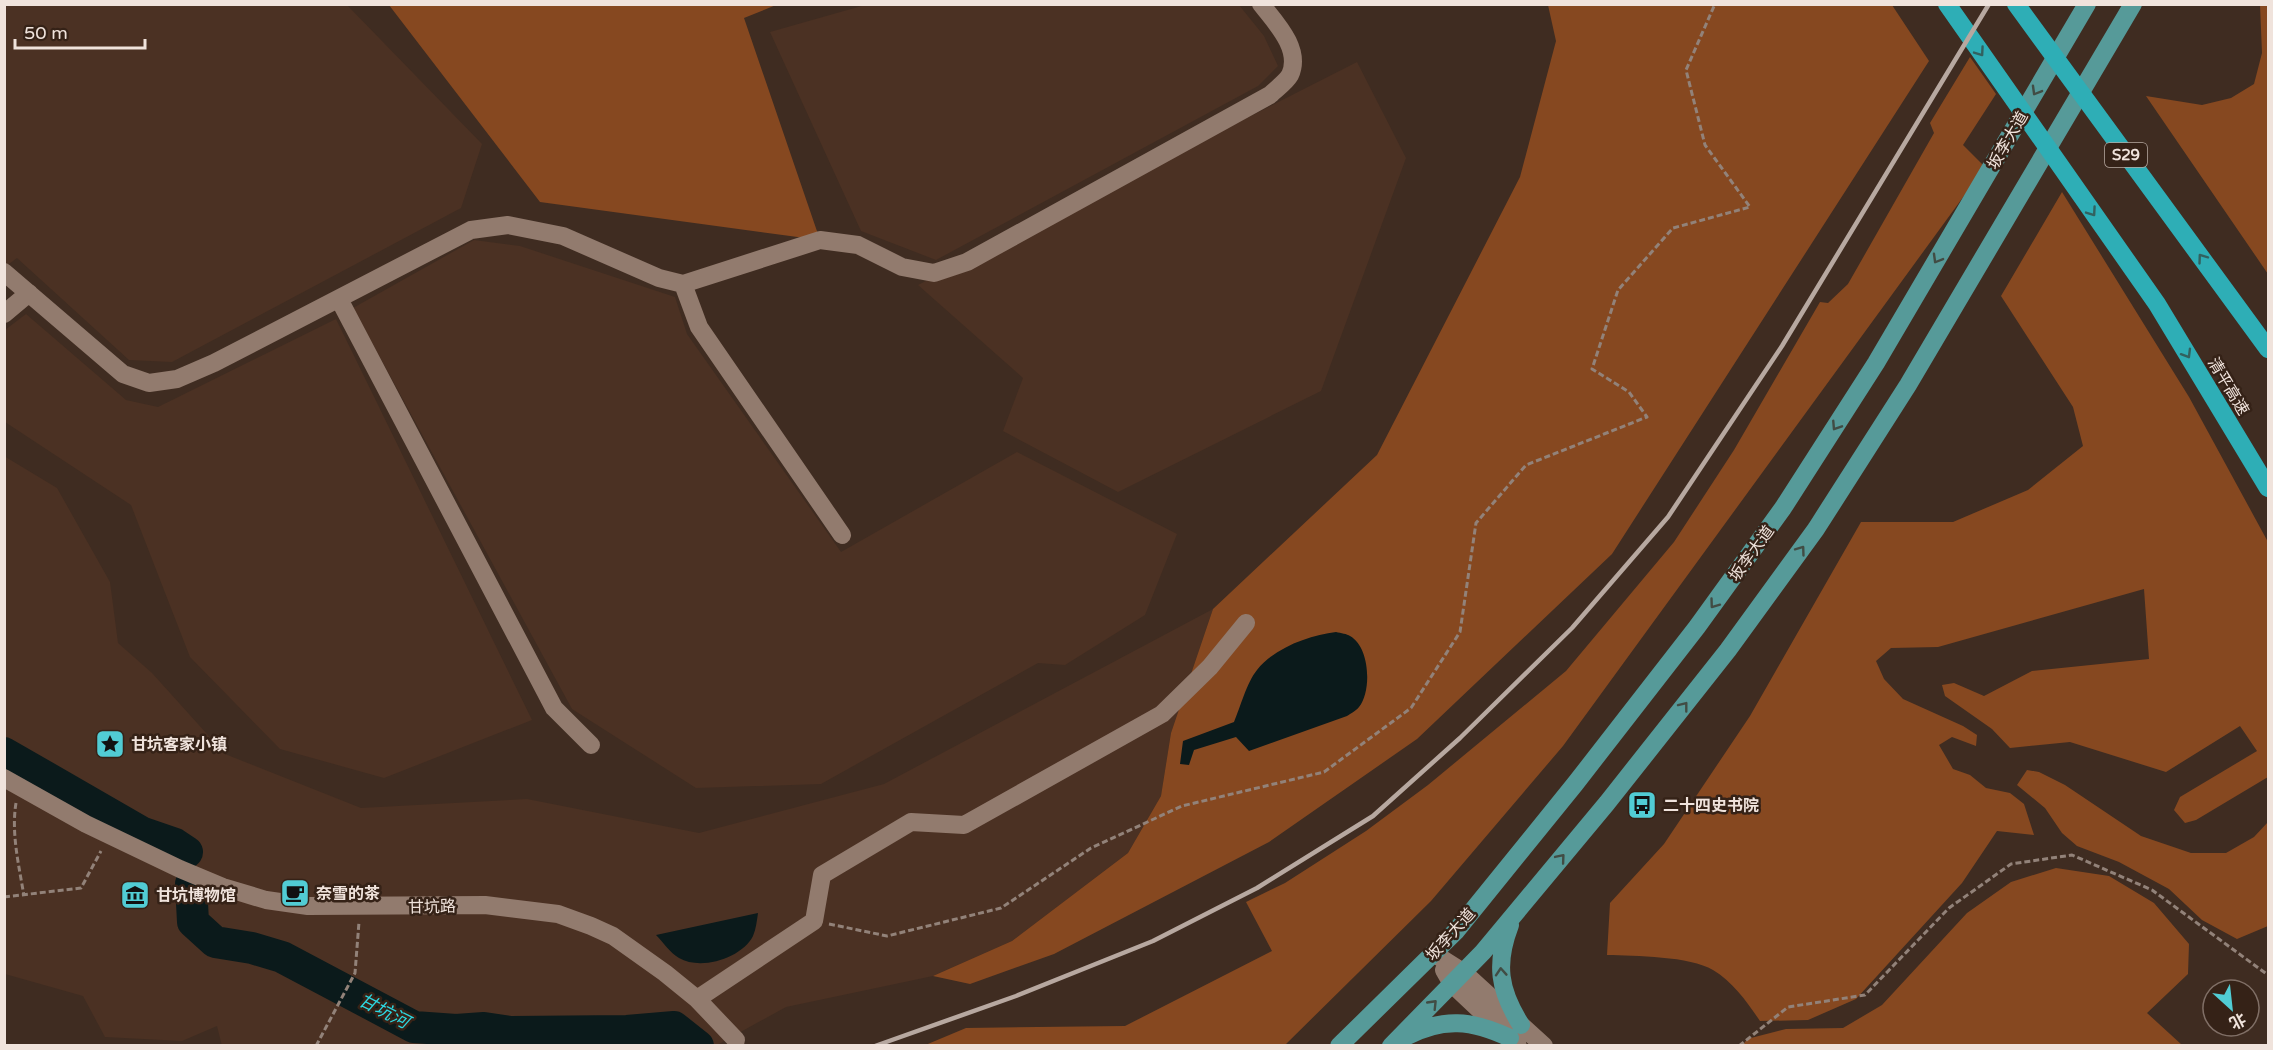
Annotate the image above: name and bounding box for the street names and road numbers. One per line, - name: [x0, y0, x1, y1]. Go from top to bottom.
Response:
- street label: 坂李大道: [1983, 108, 2033, 173]
- road number: S29: [2105, 143, 2147, 167]
- street label: 清平高速: [2203, 354, 2253, 419]
- street label: 坂李大道: [1725, 522, 1779, 585]
- street label: 甘坑路: [408, 897, 456, 917]
- street label: 坂李大道: [1422, 904, 1480, 965]

